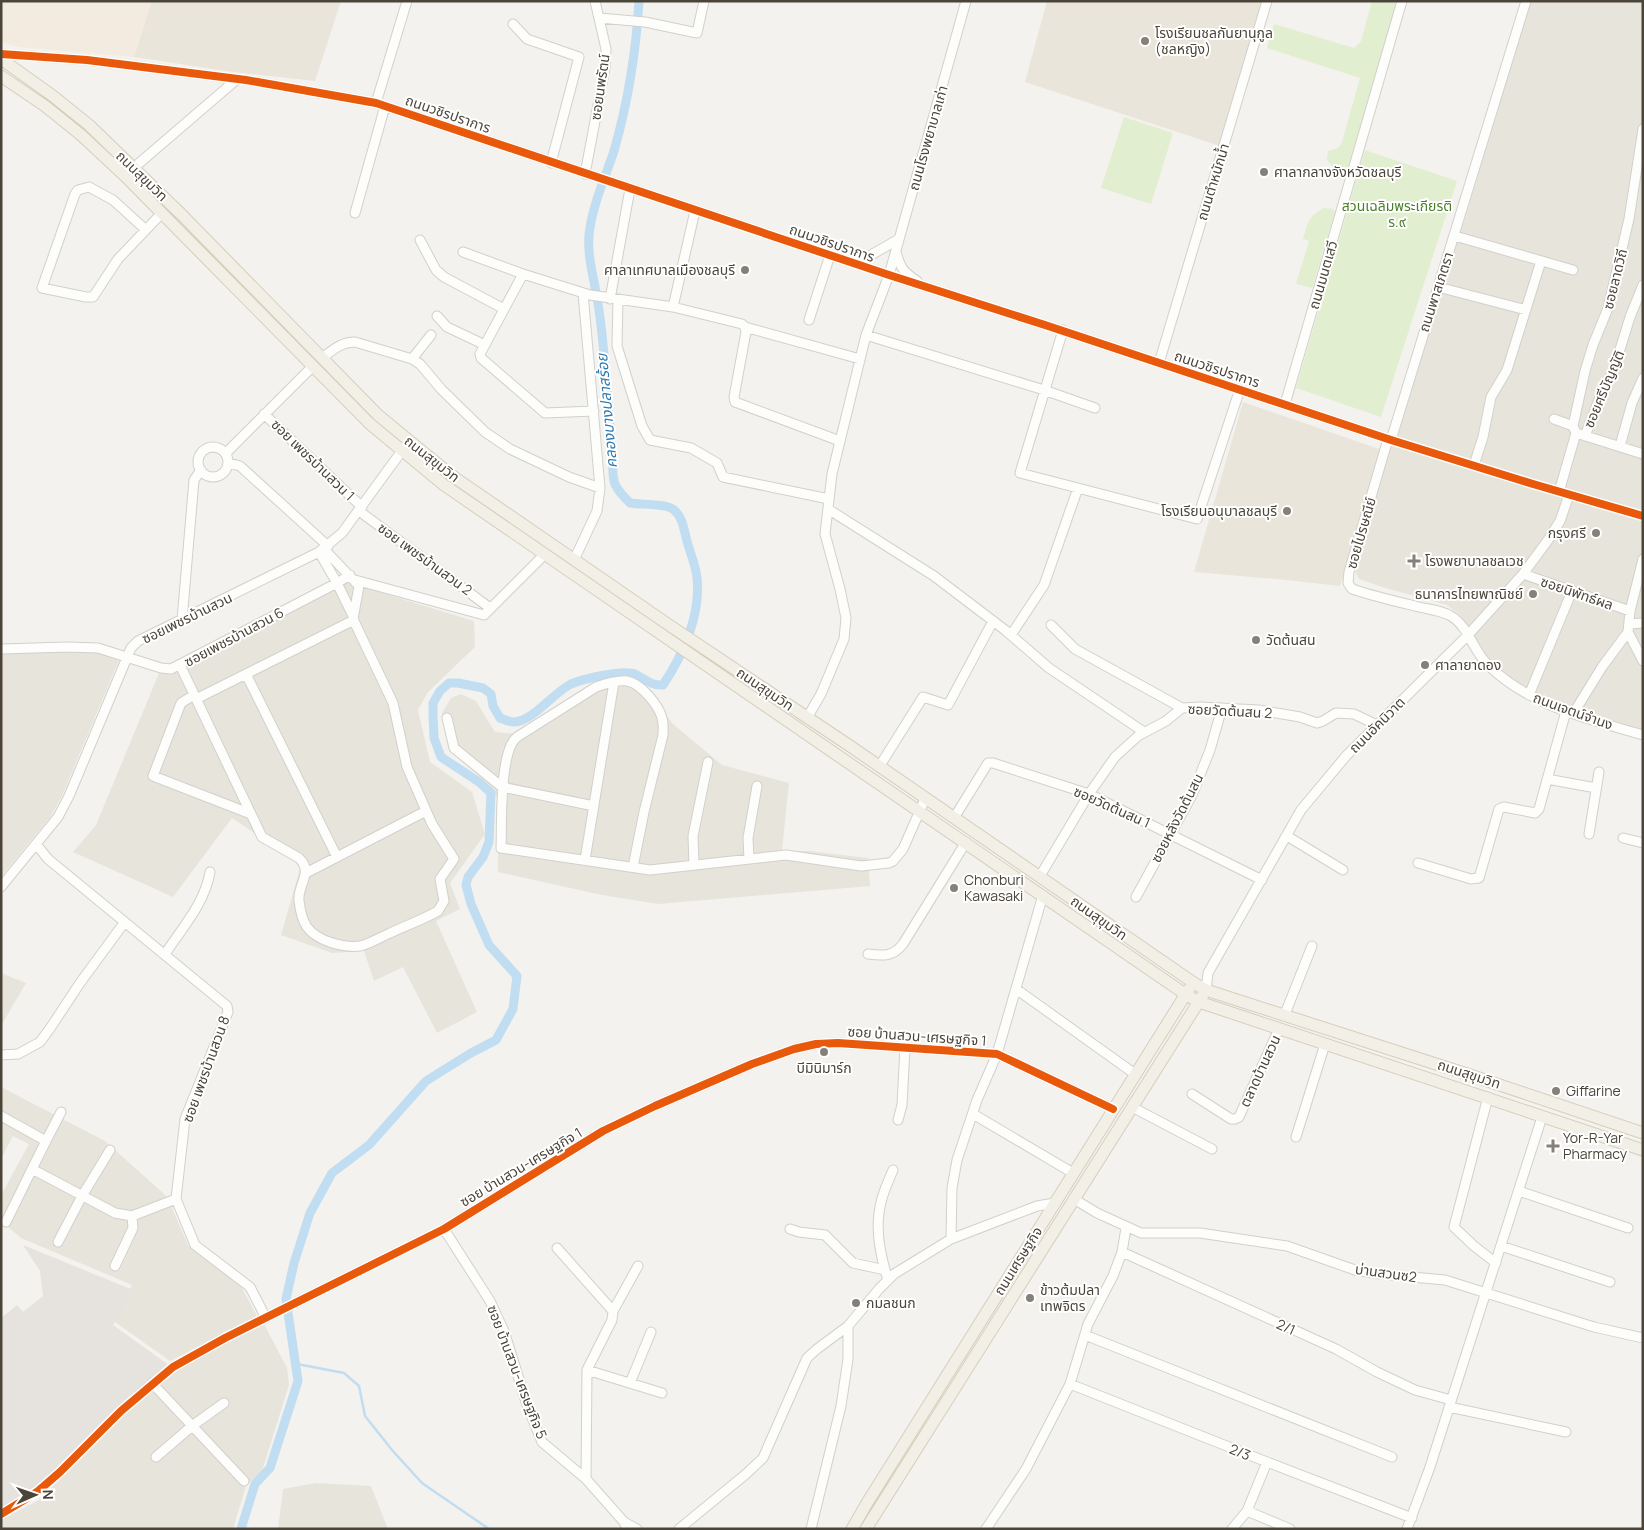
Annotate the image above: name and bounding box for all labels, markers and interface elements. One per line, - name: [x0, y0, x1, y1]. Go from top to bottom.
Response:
- place label: โรงเรียนชลกันยานุกูล (ชลหญิง): [1155, 23, 1273, 58]
- marker: โรงเรียนชลกันยานุกูล (ชลหญิง): [1139, 35, 1151, 47]
- street label: ซอยนพรัตน์: [585, 53, 614, 121]
- street label: ถนนโรงพยาบาลเก่า: [903, 83, 952, 192]
- street label: ถนนวชิรปราการ: [403, 90, 493, 137]
- street label: ถนนตำหนักน้ำ: [1192, 141, 1233, 223]
- street label: ถนนสุขุมวิท: [112, 146, 172, 205]
- place label: ศาลากลางจังหวัดชลบุรี: [1274, 162, 1402, 181]
- marker: ศาลากลางจังหวัดชลบุรี: [1258, 166, 1270, 178]
- park label: สวนเฉลิมพระเกียรติ ร.๙: [1342, 196, 1452, 231]
- street label: ถนนวชิรปราการ: [787, 219, 877, 266]
- street label: ถนนมนตเสวี: [1304, 238, 1341, 311]
- street label: ซอยลาดวิถี: [1598, 247, 1631, 311]
- street label: ถนนพาสเภตรา: [1414, 249, 1457, 334]
- place label: ศาลาเทศบาลเมืองชลบุรี: [604, 260, 735, 279]
- marker: ศาลาเทศบาลเมืองชลบุรี: [739, 264, 751, 276]
- street label: ถนนวชิรปราการ: [1172, 346, 1263, 391]
- street label: ซอยศรีบัญญัติ: [1579, 347, 1628, 431]
- water label: คลองบางปลาสร้อย: [591, 352, 622, 469]
- street label: ซอย เพชรบ้านสวน 1: [267, 415, 359, 505]
- street label: ถนนสุขุมวิท: [401, 431, 464, 486]
- street label: ซอยไปรษณีย์: [1341, 495, 1380, 571]
- place label: โรงเรียนอนุบาลชลบุรี: [1161, 501, 1277, 520]
- marker: โรงเรียนอนุบาลชลบุรี: [1281, 505, 1293, 517]
- street label: ซอย เพชรบ้านสวน 2: [374, 518, 476, 599]
- place label: กรุงศรี: [1548, 523, 1586, 542]
- marker: กรุงศรี: [1590, 527, 1602, 539]
- place label: โรงพยาบาลชลเวช: [1425, 551, 1524, 570]
- marker: โรงพยาบาลชลเวช: [1407, 554, 1421, 568]
- street label: ซอยนิพัทธ์ผล: [1538, 571, 1616, 614]
- place label: ธนาคารไทยพาณิชย์: [1415, 584, 1523, 603]
- street label: ซอยเพชรบ้านสวน: [138, 587, 235, 648]
- marker: ธนาคารไทยพาณิชย์: [1527, 588, 1539, 600]
- street label: ซอยเพชรบ้านสวน 6: [181, 602, 287, 671]
- place label: วัดต้นสน: [1266, 630, 1316, 649]
- marker: วัดต้นสน: [1250, 634, 1262, 646]
- place label: ศาลายาดอง: [1435, 655, 1501, 674]
- marker: ศาลายาดอง: [1419, 659, 1431, 671]
- street label: ถนนสุขุมวิท: [733, 662, 798, 715]
- street label: ถนนเจตน์จำนง: [1531, 687, 1616, 734]
- street label: ถนนอัคนิวาต: [1344, 692, 1409, 757]
- street label: ซอยวัดต้นสน 2: [1187, 699, 1273, 722]
- street label: ซอยหลังวัดต้นสน: [1146, 770, 1207, 866]
- street label: ซอยวัดต้นสน 1: [1071, 781, 1154, 832]
- place label: Chonburi Kawasaki: [964, 870, 1024, 905]
- marker: Chonburi Kawasaki: [948, 882, 960, 894]
- street label: ถนนสุขุมวิท: [1067, 891, 1131, 944]
- street label: ซอย เพชรบ้านสวน 8: [177, 1013, 234, 1125]
- street label: ซอย บ้านสวน-เศรษฐกิจ 1: [847, 1021, 987, 1050]
- street label: ตลาดบ้านสวน: [1235, 1032, 1285, 1110]
- marker: บีมินิมาร์ก: [818, 1046, 830, 1058]
- street label: ถนนสุขุมวิท: [1435, 1054, 1503, 1093]
- place label: บีมินิมาร์ก: [796, 1058, 852, 1077]
- place label: Giffarine: [1566, 1081, 1621, 1100]
- marker: Giffarine: [1550, 1085, 1562, 1097]
- street label: ซอย บ้านสวน-เศรษฐกิจ 1: [456, 1123, 585, 1211]
- place label: Yor-R-Yar Pharmacy: [1563, 1128, 1628, 1163]
- marker: Yor-R-Yar Pharmacy: [1547, 1140, 1559, 1152]
- street label: ถนนเศรษฐกิจ: [989, 1223, 1046, 1299]
- street label: บ่านสวนซ2: [1354, 1259, 1418, 1286]
- place label: ข้าวต้มปลา เทพจิตร: [1040, 1280, 1100, 1315]
- marker: ข้าวต้มปลา เทพจิตร: [1024, 1292, 1036, 1304]
- place label: กมลชนก: [866, 1293, 916, 1312]
- marker: กมลชนก: [850, 1297, 862, 1309]
- street label: ซอย บ้านสวน-เศรษฐกิจ 5: [483, 1302, 552, 1442]
- street label: 2/1: [1274, 1314, 1299, 1339]
- street label: 2/3: [1227, 1439, 1254, 1464]
- north arrow: [10, 1470, 60, 1520]
- text: N: [39, 1489, 58, 1500]

